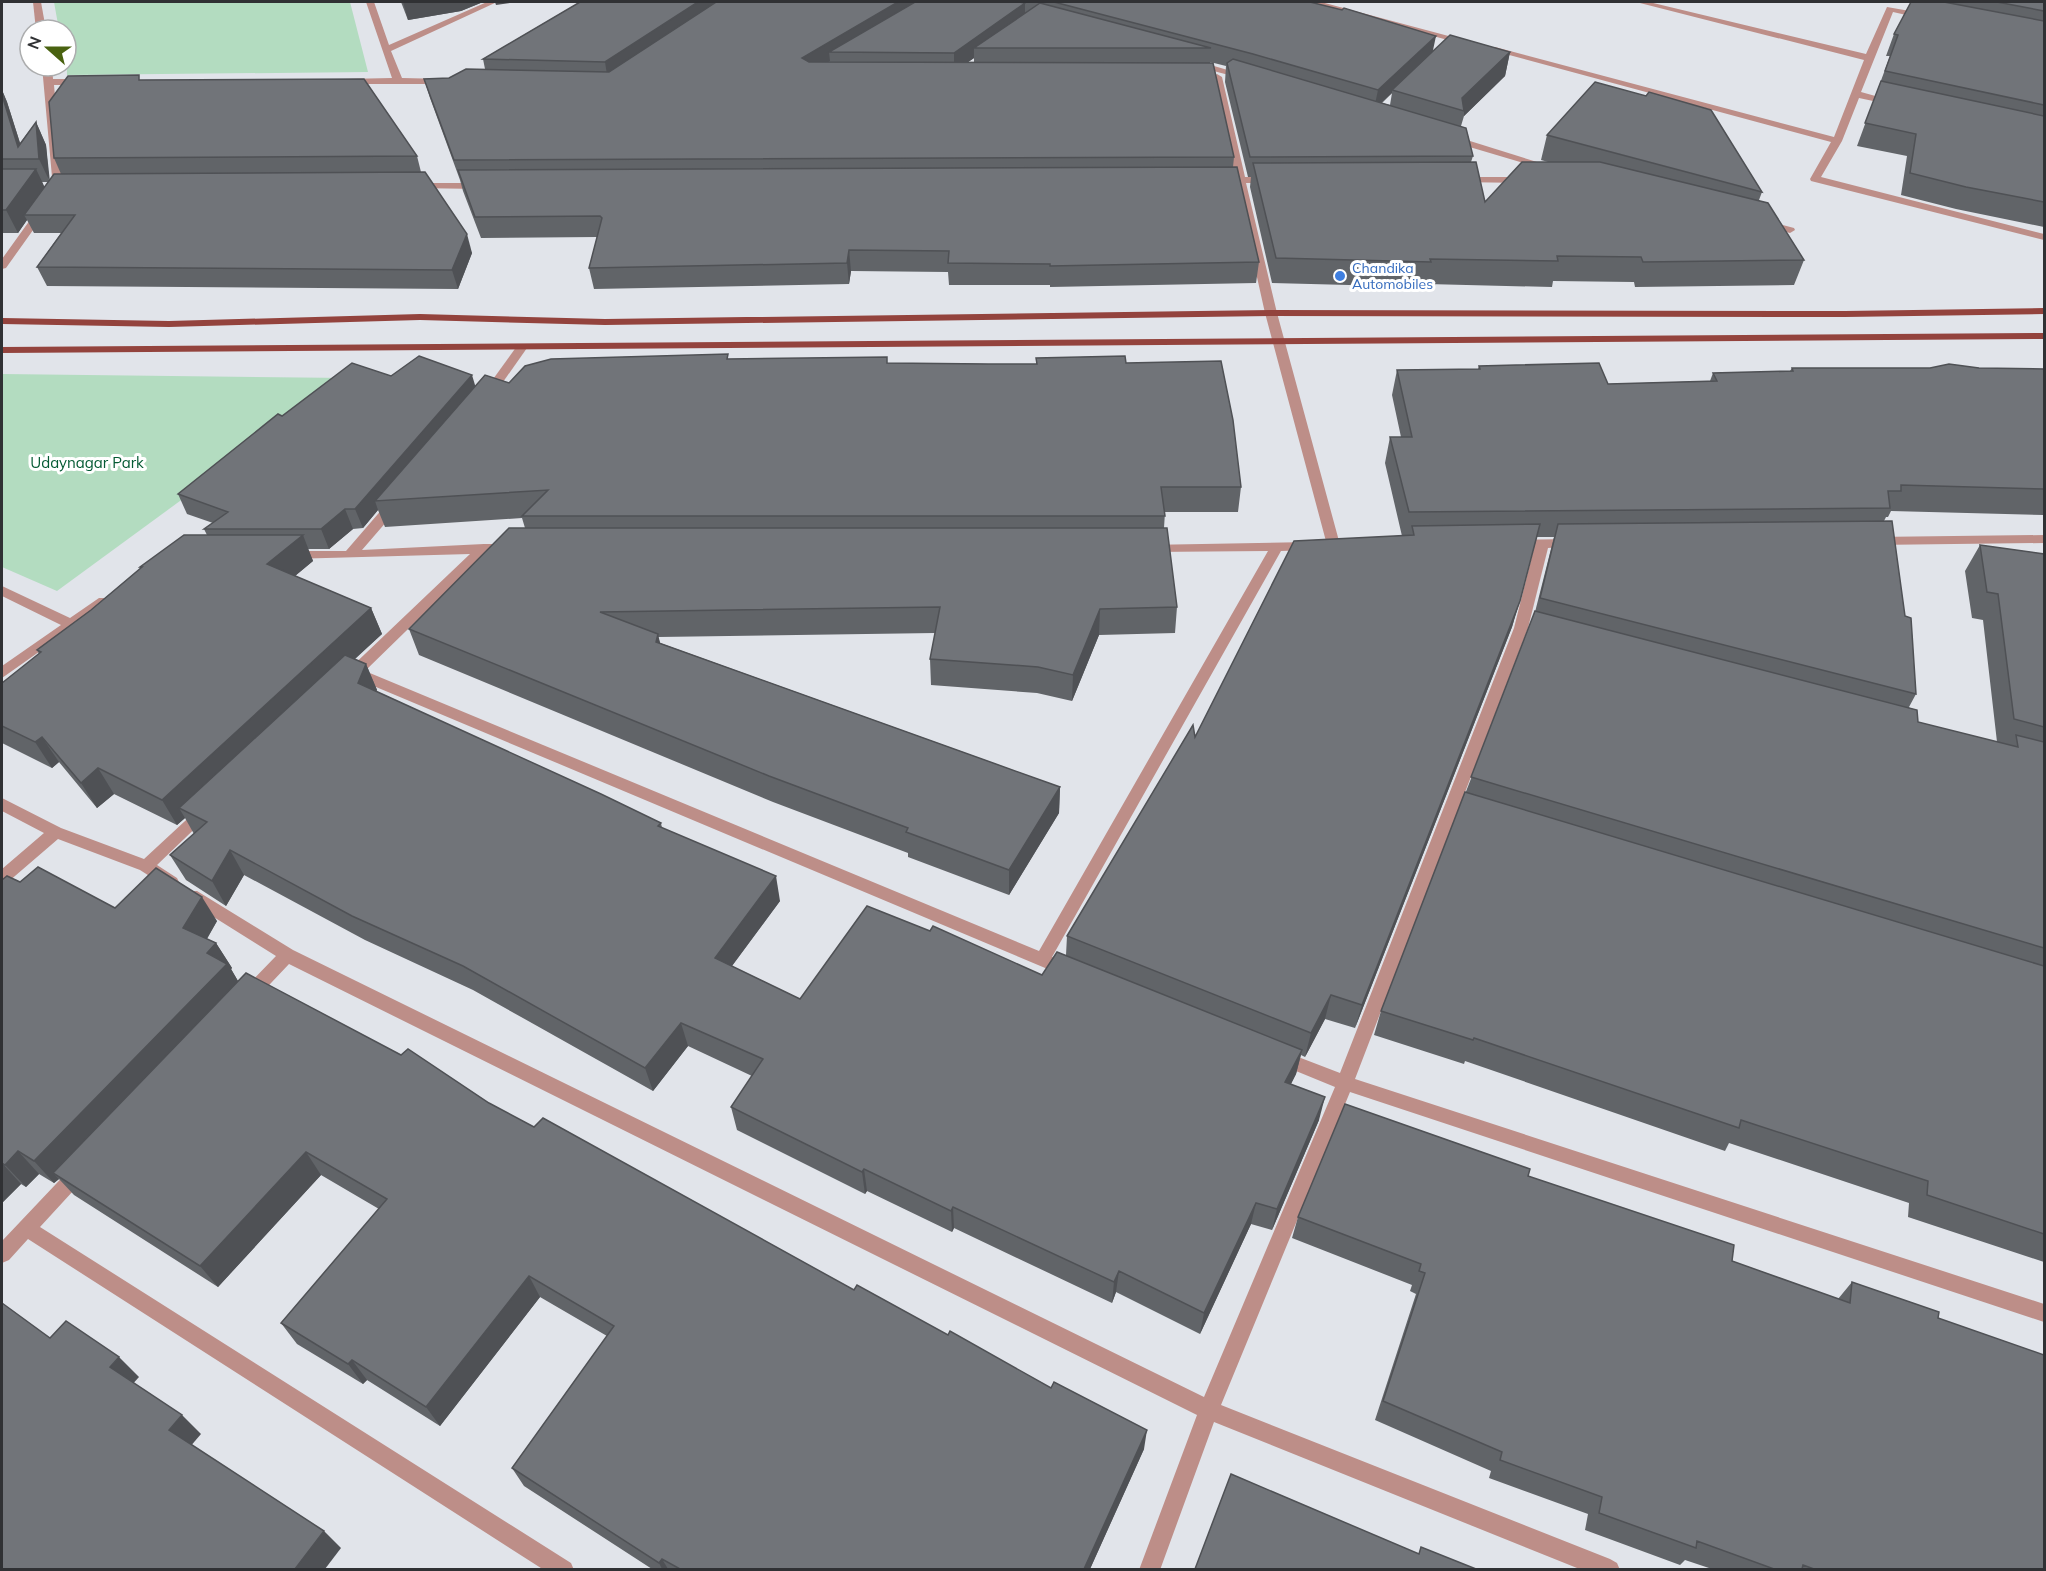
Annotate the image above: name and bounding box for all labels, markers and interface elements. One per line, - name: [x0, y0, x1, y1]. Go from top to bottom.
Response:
- north arrow: [18, 18, 78, 78]
- text: N: [22, 33, 45, 52]
- place label: Chandika Automobiles: [1352, 259, 1433, 293]
- marker: Chandika Automobiles: [1333, 269, 1347, 283]
- park label: Udaynagar Park: [30, 453, 144, 472]

